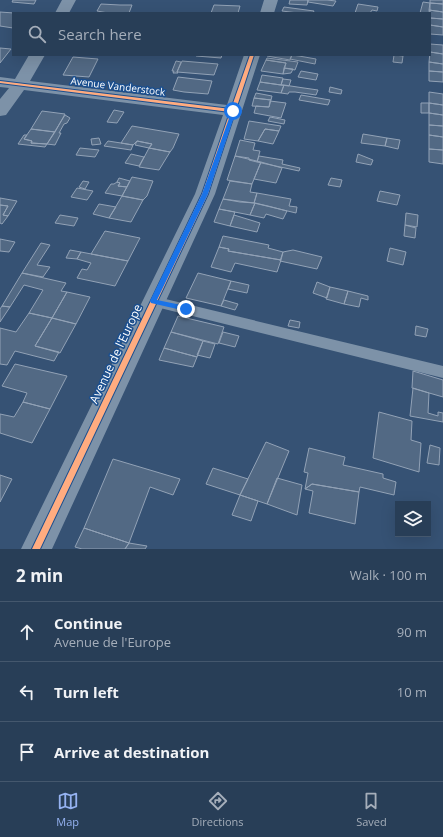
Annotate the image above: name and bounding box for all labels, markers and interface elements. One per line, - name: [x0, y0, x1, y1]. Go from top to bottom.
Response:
- search box: [12, 12, 431, 56]
- icon: search: [26, 23, 48, 45]
- text: Search here: [58, 24, 142, 44]
- street label: Avenue Vanderstock: [70, 73, 167, 99]
- route start: [224, 102, 242, 120]
- route end: [177, 300, 195, 318]
- street label: Avenue de l'Europe: [85, 301, 146, 406]
- map controls: [395, 501, 431, 537]
- button: layers: [395, 501, 431, 537]
- text: 2 min: [16, 564, 63, 587]
- text: Walk · 100 m: [350, 566, 427, 584]
- text: Continue: [54, 613, 122, 633]
- icon: ahead: [16, 621, 38, 643]
- text: 90 m: [397, 623, 427, 641]
- text: Avenue de l'Europe: [54, 633, 171, 651]
- icon: left: [16, 681, 38, 703]
- text: Turn left: [54, 682, 119, 702]
- text: 10 m: [397, 683, 427, 701]
- icon: arrive: [16, 741, 38, 763]
- text: Arrive at destination: [54, 742, 209, 762]
- tab: Map: [56, 790, 79, 829]
- tab: Directions: [192, 790, 244, 829]
- tab: Saved: [356, 790, 387, 829]

